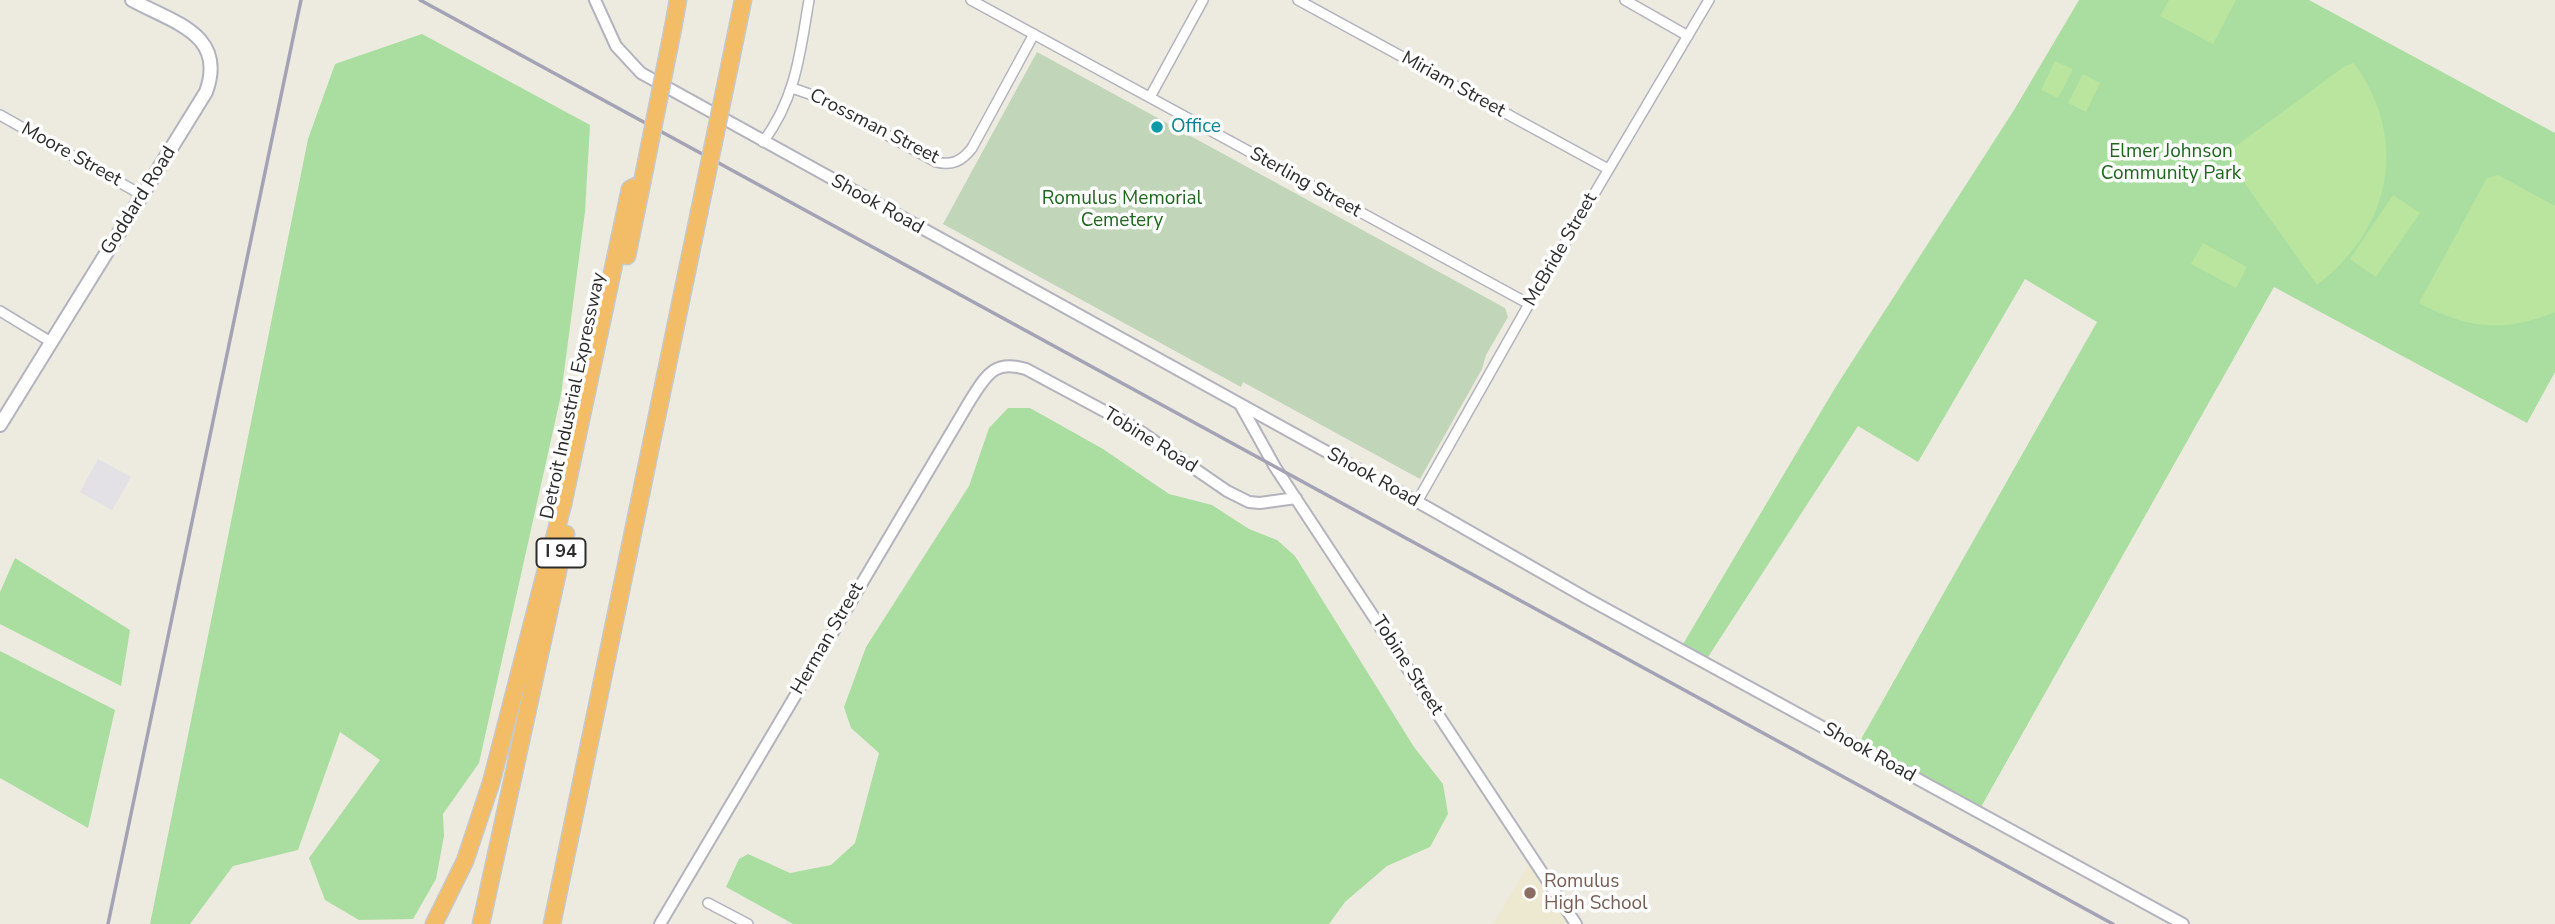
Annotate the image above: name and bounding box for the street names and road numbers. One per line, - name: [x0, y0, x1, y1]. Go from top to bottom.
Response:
- street label: Miriam Street: [1397, 47, 1509, 123]
- street label: Crossman Street: [805, 85, 943, 169]
- street label: Moore Street: [17, 118, 125, 192]
- street label: Goddard Road: [97, 143, 181, 259]
- street label: Sterling Street: [1245, 143, 1365, 223]
- street label: Shook Road: [827, 170, 927, 240]
- street label: McBride Street: [1519, 189, 1603, 311]
- street label: Detroit Industrial Expressway: [537, 271, 611, 521]
- street label: Tobine Road: [1099, 403, 1201, 479]
- street label: Shook Road: [1323, 443, 1423, 513]
- road number: I 94: [536, 538, 586, 568]
- street label: Herman Street: [787, 579, 869, 699]
- street label: Tobine Street: [1366, 612, 1448, 720]
- street label: Shook Road: [1819, 718, 1919, 788]

